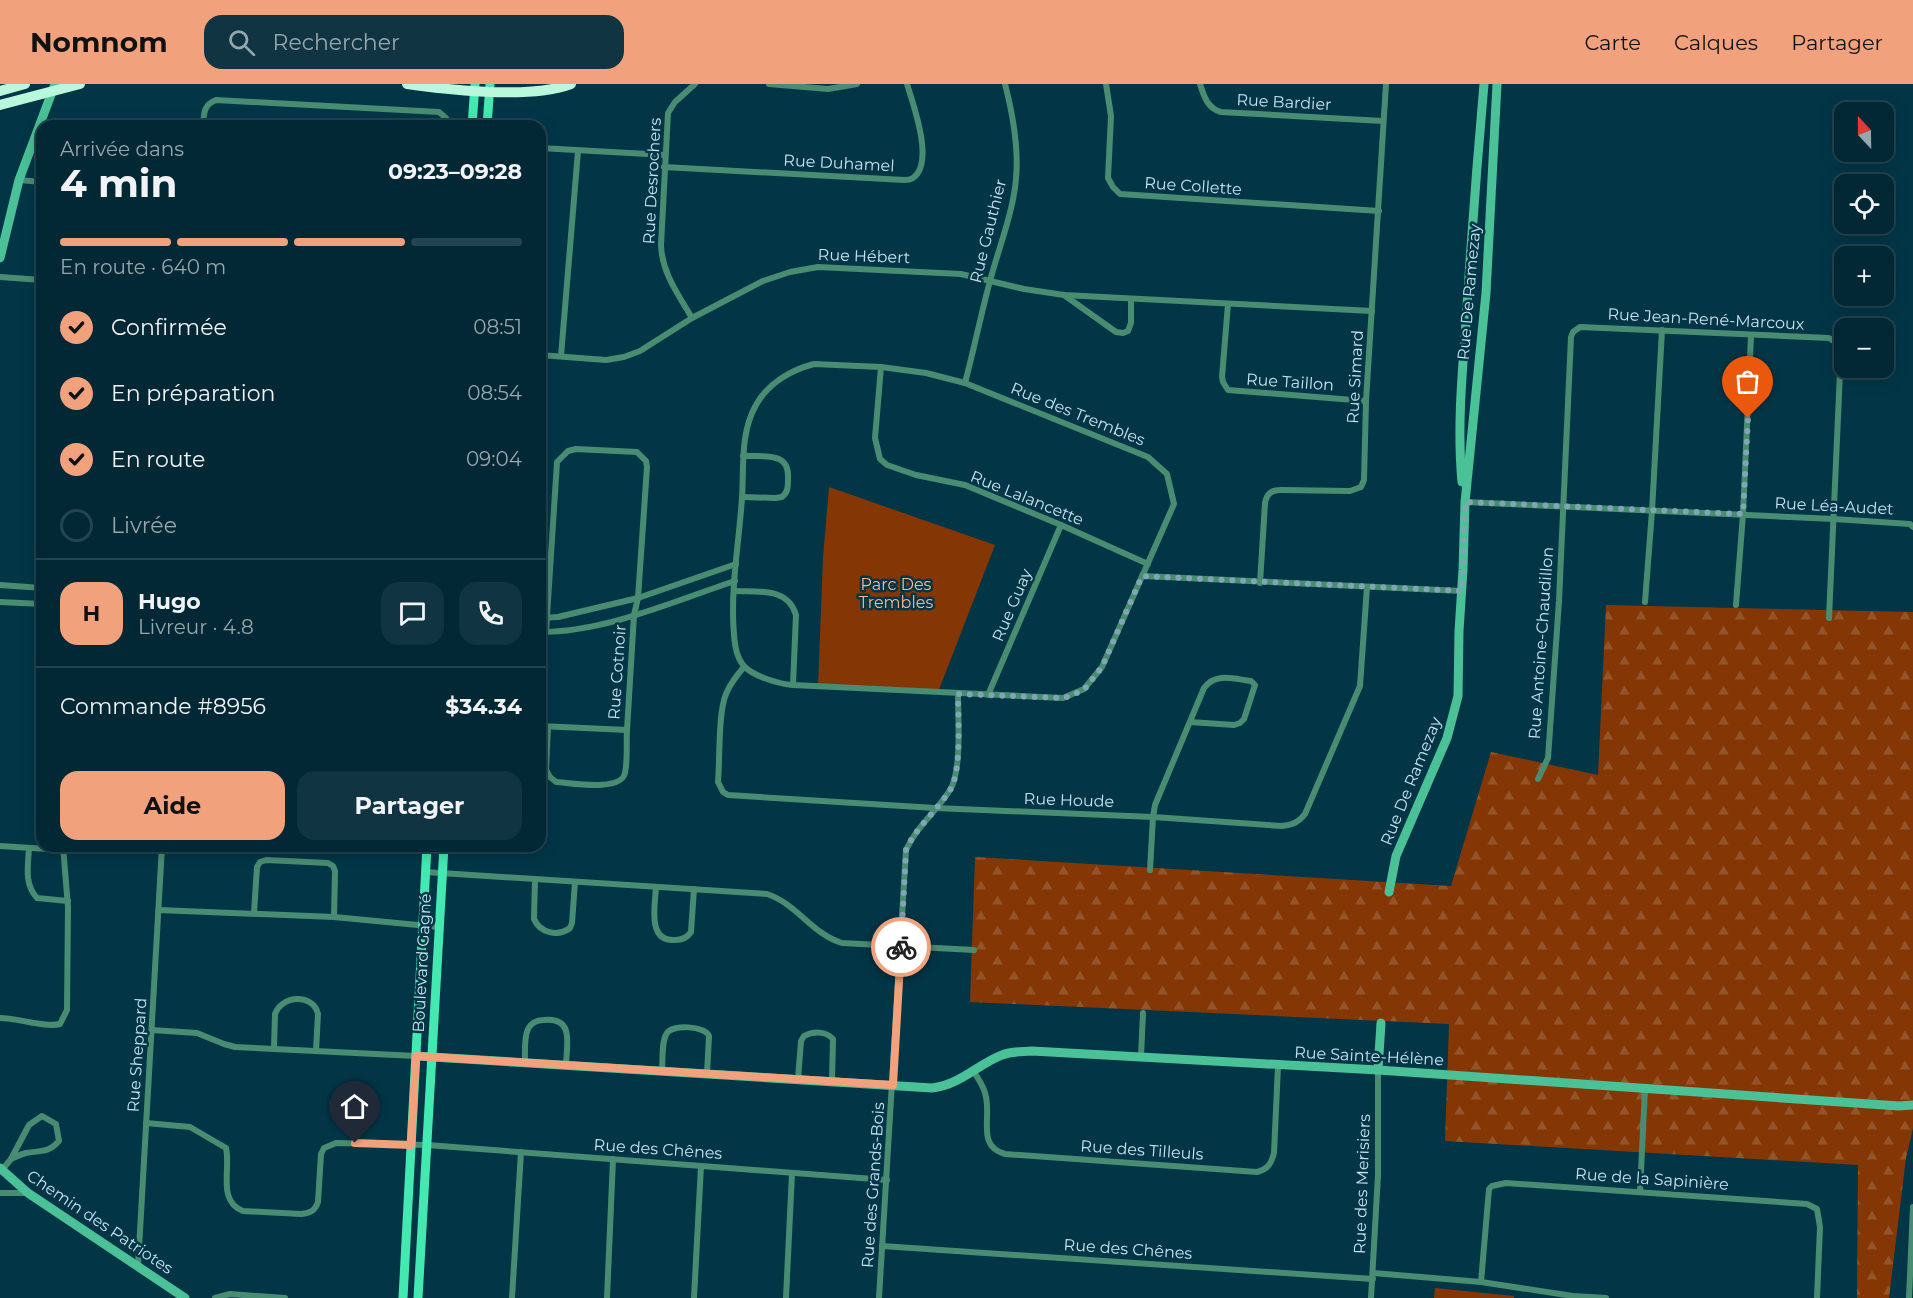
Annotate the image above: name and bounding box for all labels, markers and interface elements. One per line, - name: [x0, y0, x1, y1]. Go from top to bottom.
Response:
- search box: [204, 15, 624, 69]
- text: Nomnom: [30, 25, 168, 59]
- icon: search: [225, 26, 258, 59]
- text: Rechercher: [273, 29, 400, 56]
- text: Carte: [1584, 30, 1641, 55]
- text: Calques: [1674, 30, 1758, 55]
- text: Partager: [1791, 30, 1883, 55]
- street label: Rue Bardier: [1236, 90, 1332, 114]
- north arrow: [1834, 102, 1894, 162]
- map controls: [1834, 102, 1894, 378]
- street label: Rue Desrochers: [639, 117, 665, 245]
- text: Arrivée dans: [60, 137, 184, 161]
- street label: Rue Duhamel: [783, 151, 895, 175]
- text: 09:23–09:28: [388, 158, 522, 185]
- text: 4 min: [60, 159, 178, 207]
- street label: Rue Collette: [1144, 173, 1242, 199]
- button: locate: [1834, 174, 1894, 234]
- street label: Rue Gauthier: [966, 177, 1010, 285]
- street label: Rue De Ramezay: [1454, 223, 1484, 361]
- street label: Rue Hébert: [817, 245, 911, 267]
- button: +: [1834, 246, 1894, 306]
- text: En route · 640 m: [60, 255, 226, 279]
- street label: Rue Jean-René-Marcoux: [1607, 304, 1805, 334]
- icon: check: [60, 311, 93, 344]
- text: Confirmée: [111, 314, 227, 341]
- text: 08:51: [473, 315, 522, 339]
- button: −: [1834, 318, 1894, 378]
- street label: Rue Simard: [1343, 330, 1367, 424]
- pin: [1722, 356, 1773, 418]
- icon: bag: [1731, 365, 1764, 398]
- street label: Rue Taillon: [1245, 369, 1335, 395]
- icon: check: [60, 377, 93, 410]
- street label: Rue des Trembles: [1008, 378, 1148, 450]
- text: En préparation: [111, 380, 275, 407]
- text: 08:54: [467, 381, 522, 405]
- icon: check: [60, 443, 93, 476]
- text: En route: [111, 446, 205, 473]
- text: 09:04: [466, 447, 522, 471]
- street label: Rue Lalancette: [968, 467, 1086, 529]
- street label: Rue Léa-Audet: [1774, 493, 1895, 519]
- text: Livrée: [111, 512, 177, 539]
- street label: Rue Antoine-Chaudillon: [1525, 546, 1557, 740]
- street label: Rue Guay: [988, 566, 1036, 644]
- park label: Parc Des Trembles: [859, 575, 933, 612]
- button: chat: [381, 582, 444, 645]
- button: phone: [459, 582, 522, 645]
- text: Hugo: [138, 588, 201, 615]
- text: H: [83, 600, 100, 627]
- text: Livreur · 4.8: [138, 615, 254, 639]
- street label: Rue Cotnoir: [604, 624, 630, 720]
- text: Commande #8956: [60, 693, 266, 720]
- text: $34.34: [445, 693, 522, 720]
- street label: Rue De Ramezay: [1377, 714, 1446, 848]
- button: Aide: [60, 771, 285, 840]
- button: Partager: [297, 771, 522, 840]
- street label: Rue Houde: [1023, 789, 1115, 811]
- street label: Boulevard Gagné: [409, 893, 435, 1033]
- courier: [871, 917, 931, 977]
- icon: bike: [885, 931, 918, 964]
- street label: Rue Sheppard: [124, 997, 150, 1113]
- street label: Rue Sainte-Hélène: [1294, 1043, 1444, 1069]
- pin: [329, 1081, 380, 1143]
- icon: home: [338, 1090, 371, 1123]
- street label: Rue des Grands-Bois: [858, 1101, 888, 1268]
- street label: Rue des Merisiers: [1350, 1113, 1374, 1254]
- street label: Rue des Chênes: [593, 1135, 723, 1163]
- street label: Rue des Tilleuls: [1080, 1136, 1204, 1164]
- street label: Rue de la Sapinière: [1575, 1164, 1729, 1194]
- street label: Chemin des Patriotes: [23, 1166, 177, 1278]
- street label: Rue des Chênes: [1063, 1235, 1193, 1263]

